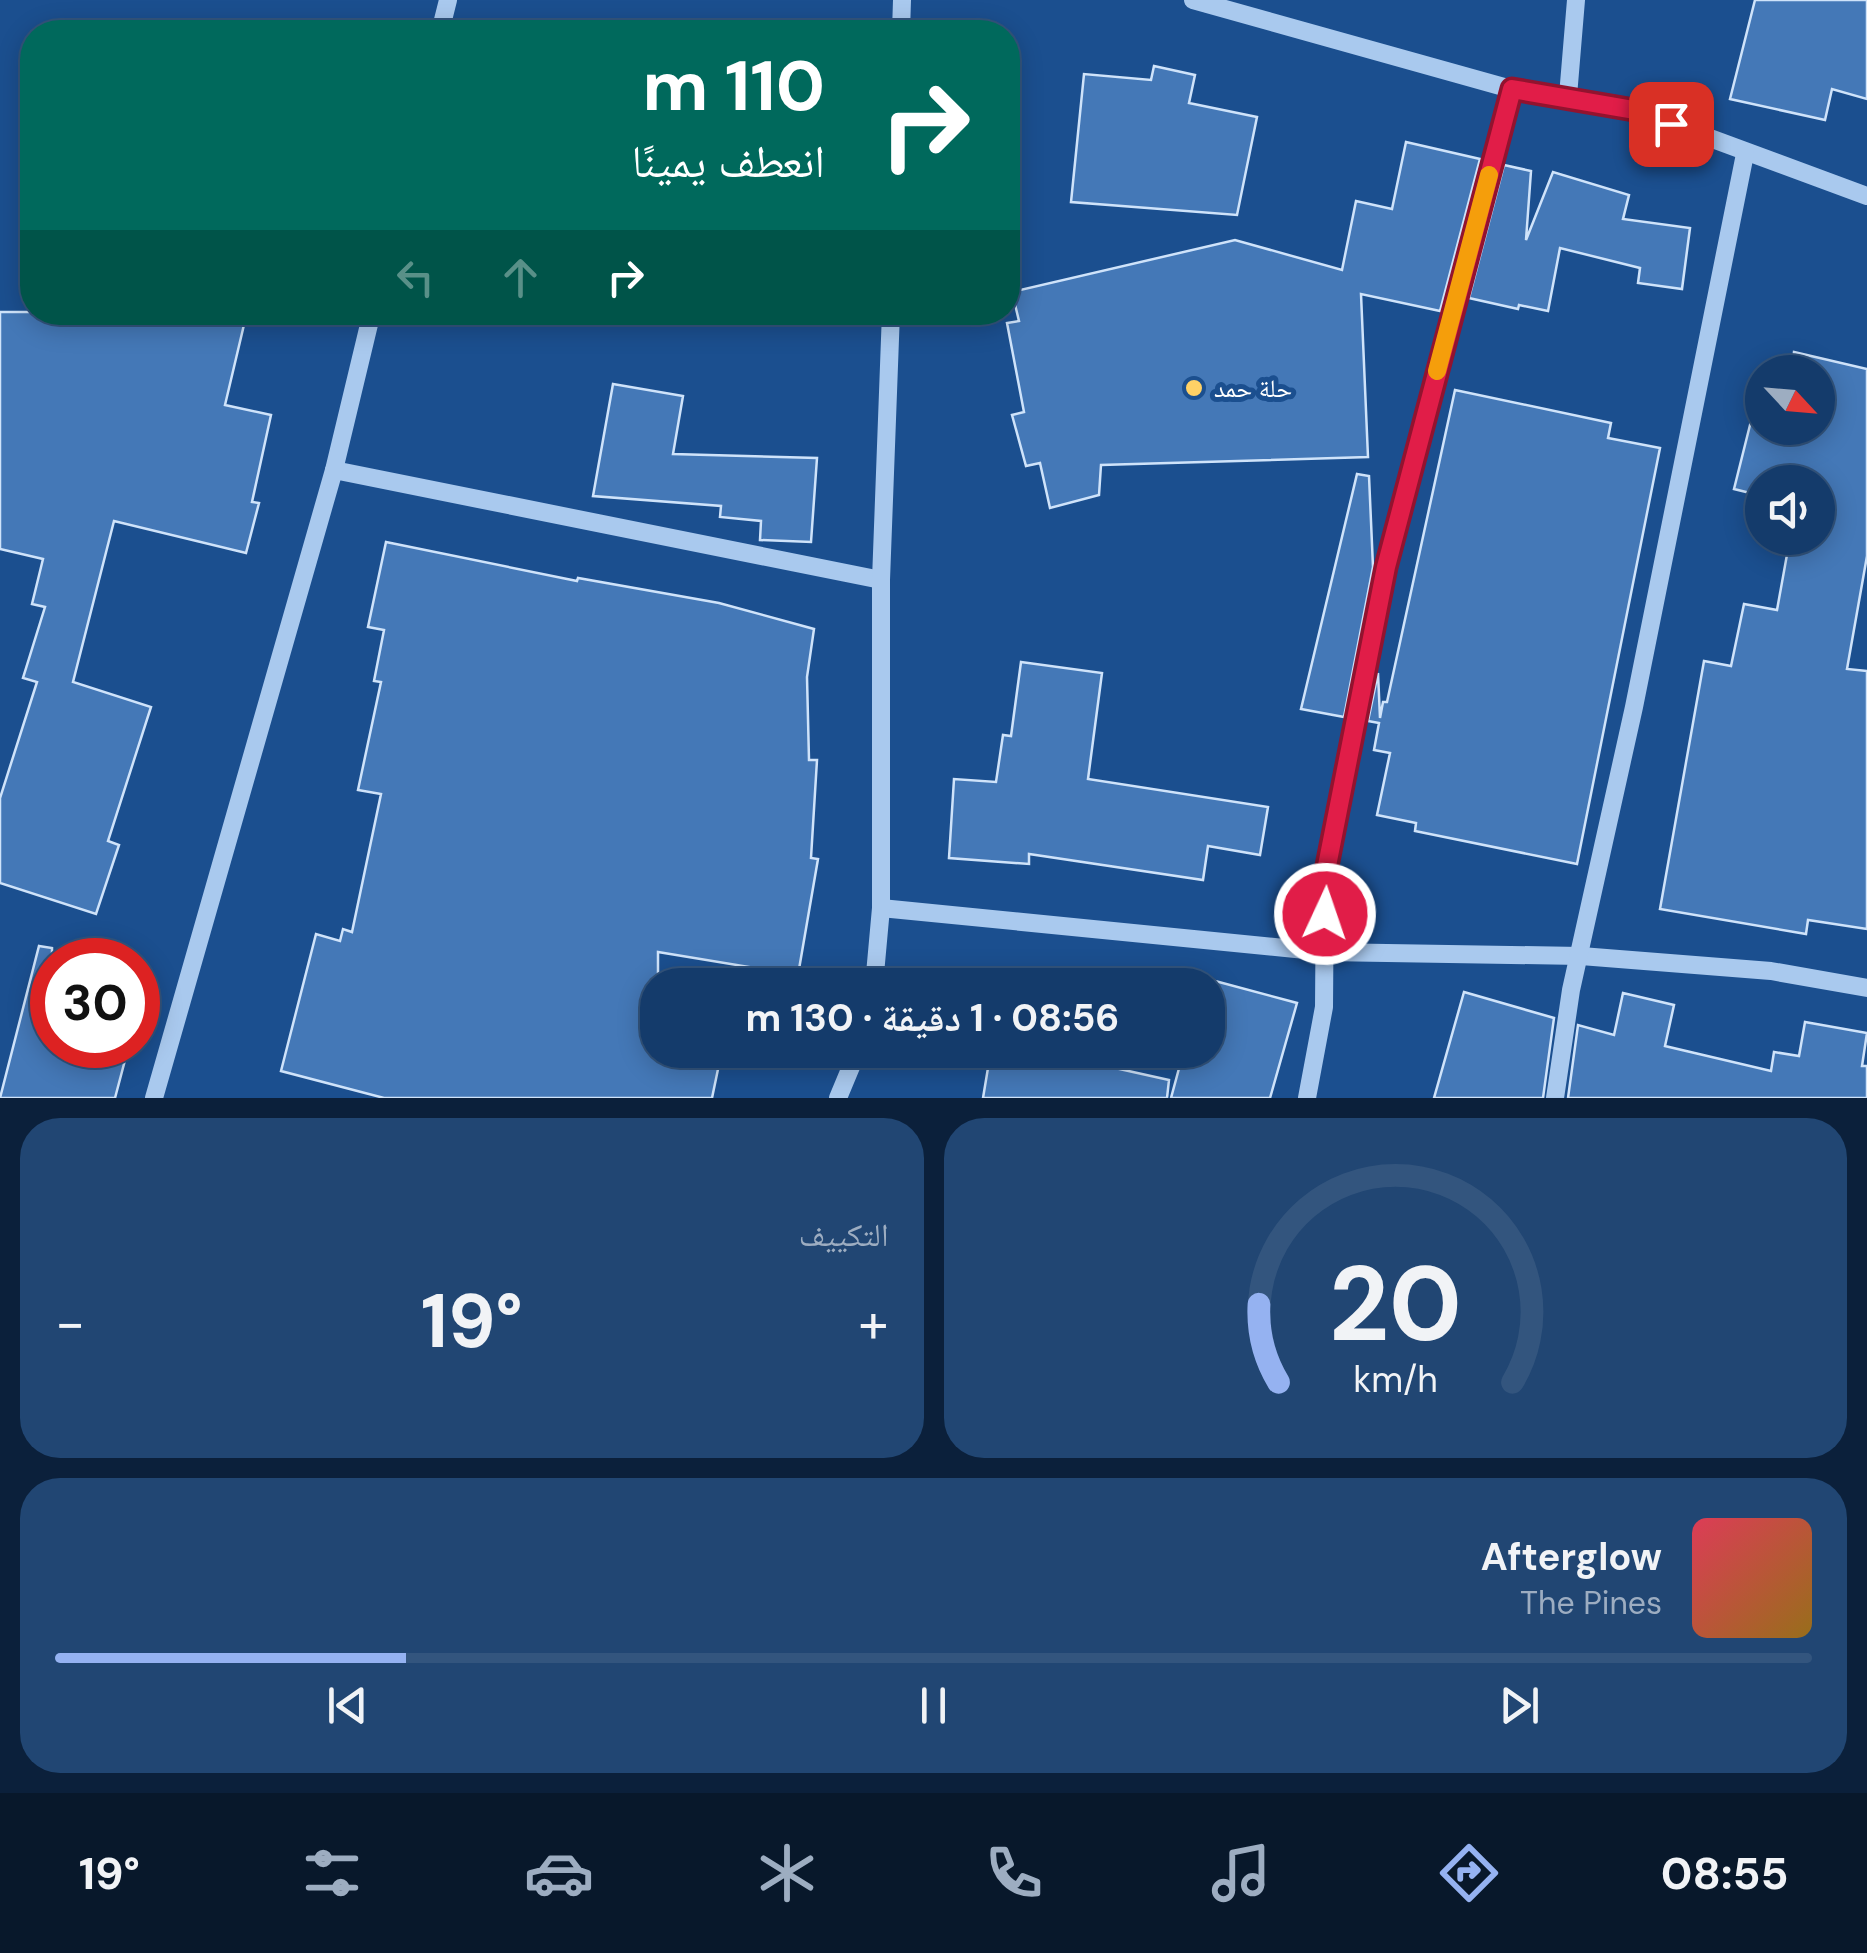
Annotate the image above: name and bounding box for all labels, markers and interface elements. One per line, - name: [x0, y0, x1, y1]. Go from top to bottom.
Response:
- text: 110 m: [642, 41, 825, 132]
- icon: right: [860, 60, 990, 190]
- pin: [1629, 82, 1714, 167]
- icon: arrive: [1644, 97, 1699, 152]
- text: انعطف يمينًا: [631, 132, 825, 191]
- icon: left: [388, 250, 443, 305]
- icon: ahead: [493, 250, 548, 305]
- icon: right: [598, 250, 653, 305]
- north arrow: [1745, 355, 1835, 445]
- map controls: [1745, 355, 1835, 555]
- place label: حلة حمد: [1214, 372, 1292, 405]
- marker: حلة حمد: [1183, 377, 1205, 399]
- button: sound: [1745, 465, 1835, 555]
- position arrow: [1273, 862, 1377, 966]
- speed limit sign: 30: [30, 938, 160, 1068]
- text: 08:56 · 1 دقيقة · 130 m: [746, 993, 1119, 1043]
- text: التكييف: [799, 1214, 889, 1256]
- text: 20: [1329, 1237, 1462, 1372]
- text: 19°: [421, 1273, 523, 1370]
- text: −: [55, 1287, 85, 1359]
- text: +: [858, 1287, 889, 1359]
- text: km/h: [1353, 1357, 1437, 1403]
- text: Afterglow: [1481, 1532, 1662, 1582]
- text: The Pines: [1520, 1582, 1662, 1624]
- icon: previous: [320, 1678, 375, 1733]
- icon: pause: [906, 1678, 961, 1733]
- icon: next: [1492, 1678, 1547, 1733]
- icon: filters: [297, 1838, 367, 1908]
- icon: car: [524, 1838, 594, 1908]
- icon: climate: [752, 1838, 822, 1908]
- icon: phone: [979, 1838, 1049, 1908]
- icon: music: [1206, 1838, 1276, 1908]
- icon: directions: [1434, 1838, 1504, 1908]
- text: 19°: [79, 1844, 140, 1903]
- text: 08:55: [1661, 1844, 1788, 1903]

